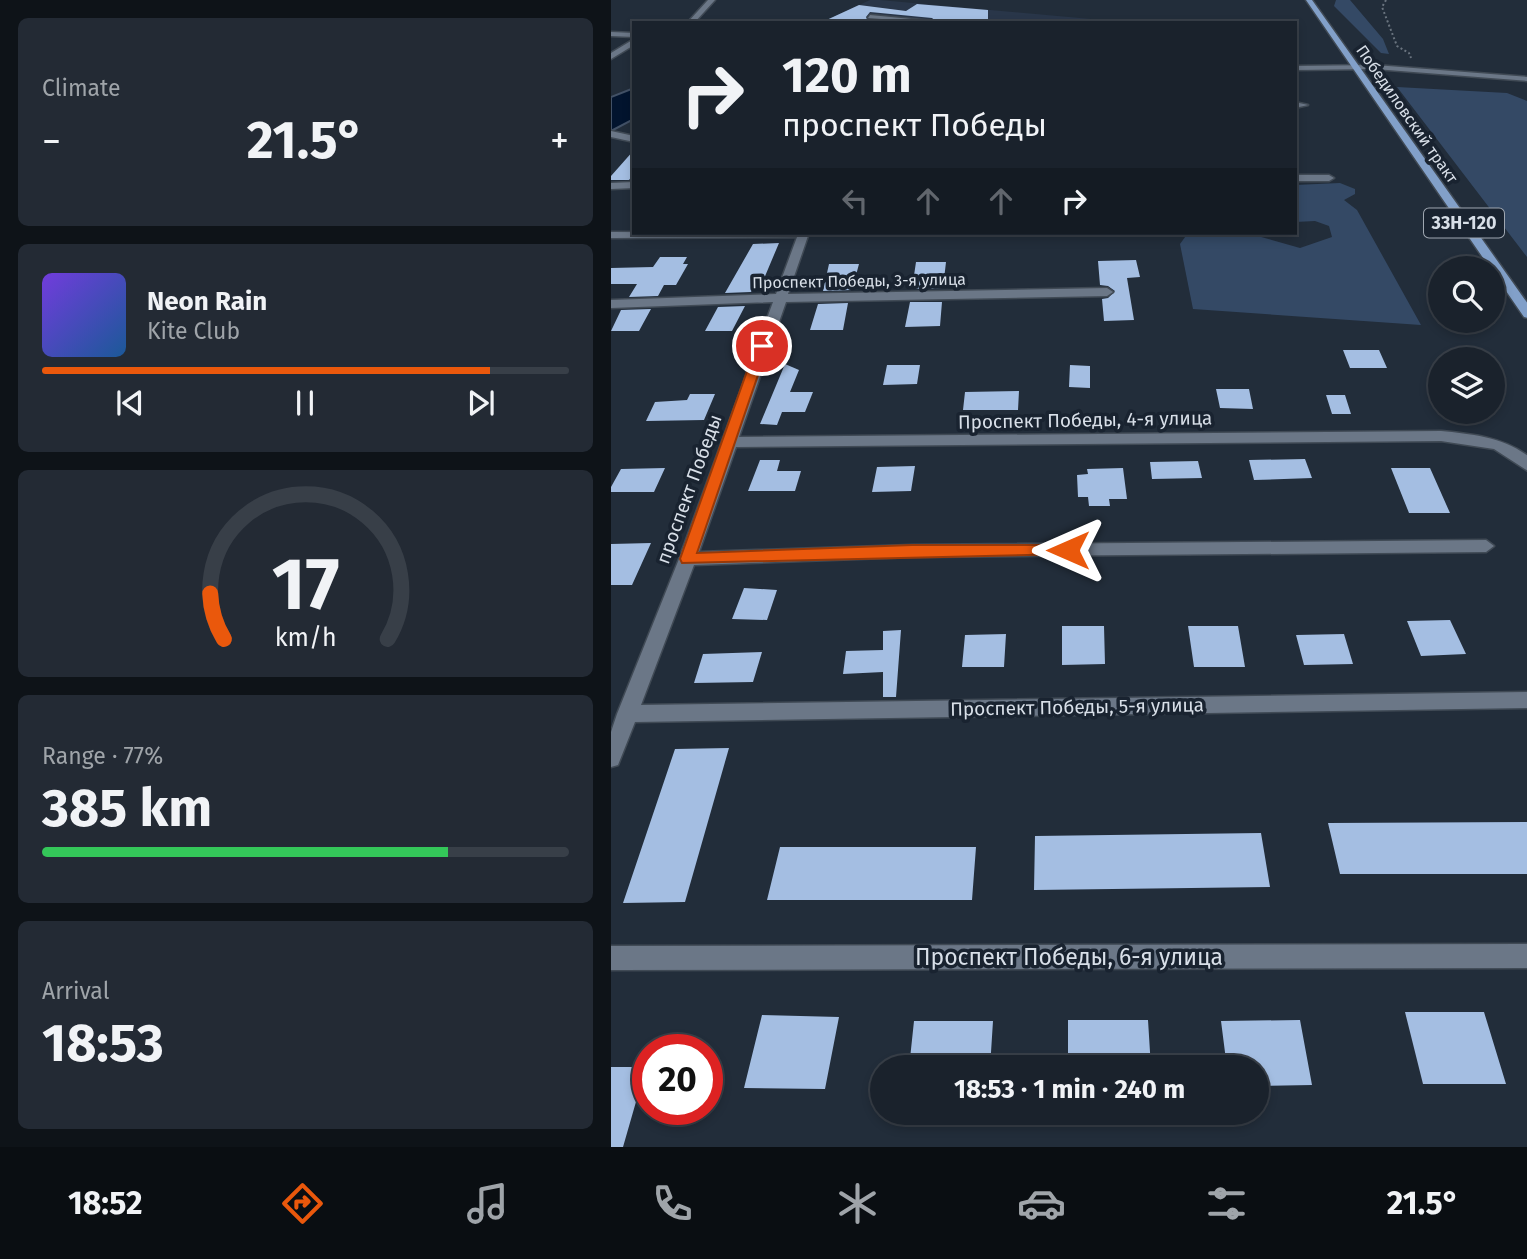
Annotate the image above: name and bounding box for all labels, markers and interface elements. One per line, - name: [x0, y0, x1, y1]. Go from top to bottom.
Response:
- street label: Победиловский тракт: [1352, 41, 1462, 187]
- text: 120 m: [782, 46, 912, 105]
- icon: right: [667, 49, 758, 140]
- text: Climate: [42, 74, 121, 102]
- text: проспект Победы: [782, 106, 1047, 144]
- text: 21.5°: [247, 109, 364, 172]
- text: −: [42, 118, 61, 164]
- text: +: [550, 118, 569, 164]
- icon: left: [836, 182, 874, 220]
- icon: ahead: [909, 182, 947, 220]
- icon: ahead: [982, 182, 1020, 220]
- icon: right: [1055, 182, 1093, 220]
- road number: 33Н-120: [1424, 208, 1504, 238]
- map controls: [1428, 256, 1505, 424]
- button: search: [1428, 256, 1505, 333]
- street label: Проспект Победы, 3-я улица: [752, 270, 966, 292]
- text: Neon Rain: [147, 286, 267, 317]
- pin: [732, 316, 792, 376]
- text: Kite Club: [147, 317, 240, 345]
- icon: arrive: [743, 327, 781, 365]
- button: layers: [1428, 347, 1505, 424]
- icon: previous: [111, 384, 149, 422]
- icon: pause: [286, 384, 324, 422]
- icon: next: [462, 384, 500, 422]
- street label: Проспект Победы, 4-я улица: [958, 406, 1212, 434]
- street label: проспект Победы: [651, 411, 727, 567]
- position arrow: [1031, 513, 1105, 587]
- text: 17: [272, 542, 339, 629]
- text: km/h: [275, 623, 336, 653]
- street label: Проспект Победы, 5-я улица: [950, 693, 1204, 721]
- text: Range · 77%: [42, 742, 163, 770]
- text: 385 km: [42, 777, 212, 840]
- street label: Проспект Победы, 6-я улица: [915, 943, 1223, 971]
- text: Arrival: [42, 977, 109, 1005]
- text: 18:53: [42, 1012, 164, 1075]
- speed limit sign: 20: [632, 1034, 723, 1125]
- text: 18:53 · 1 min · 240 m: [954, 1074, 1185, 1105]
- icon: directions: [278, 1179, 327, 1228]
- icon: music: [463, 1179, 512, 1228]
- icon: phone: [648, 1179, 697, 1228]
- icon: climate: [833, 1179, 882, 1228]
- icon: car: [1017, 1179, 1066, 1228]
- icon: filters: [1202, 1179, 1251, 1228]
- text: 18:52: [68, 1184, 143, 1222]
- text: 21.5°: [1387, 1184, 1459, 1222]

